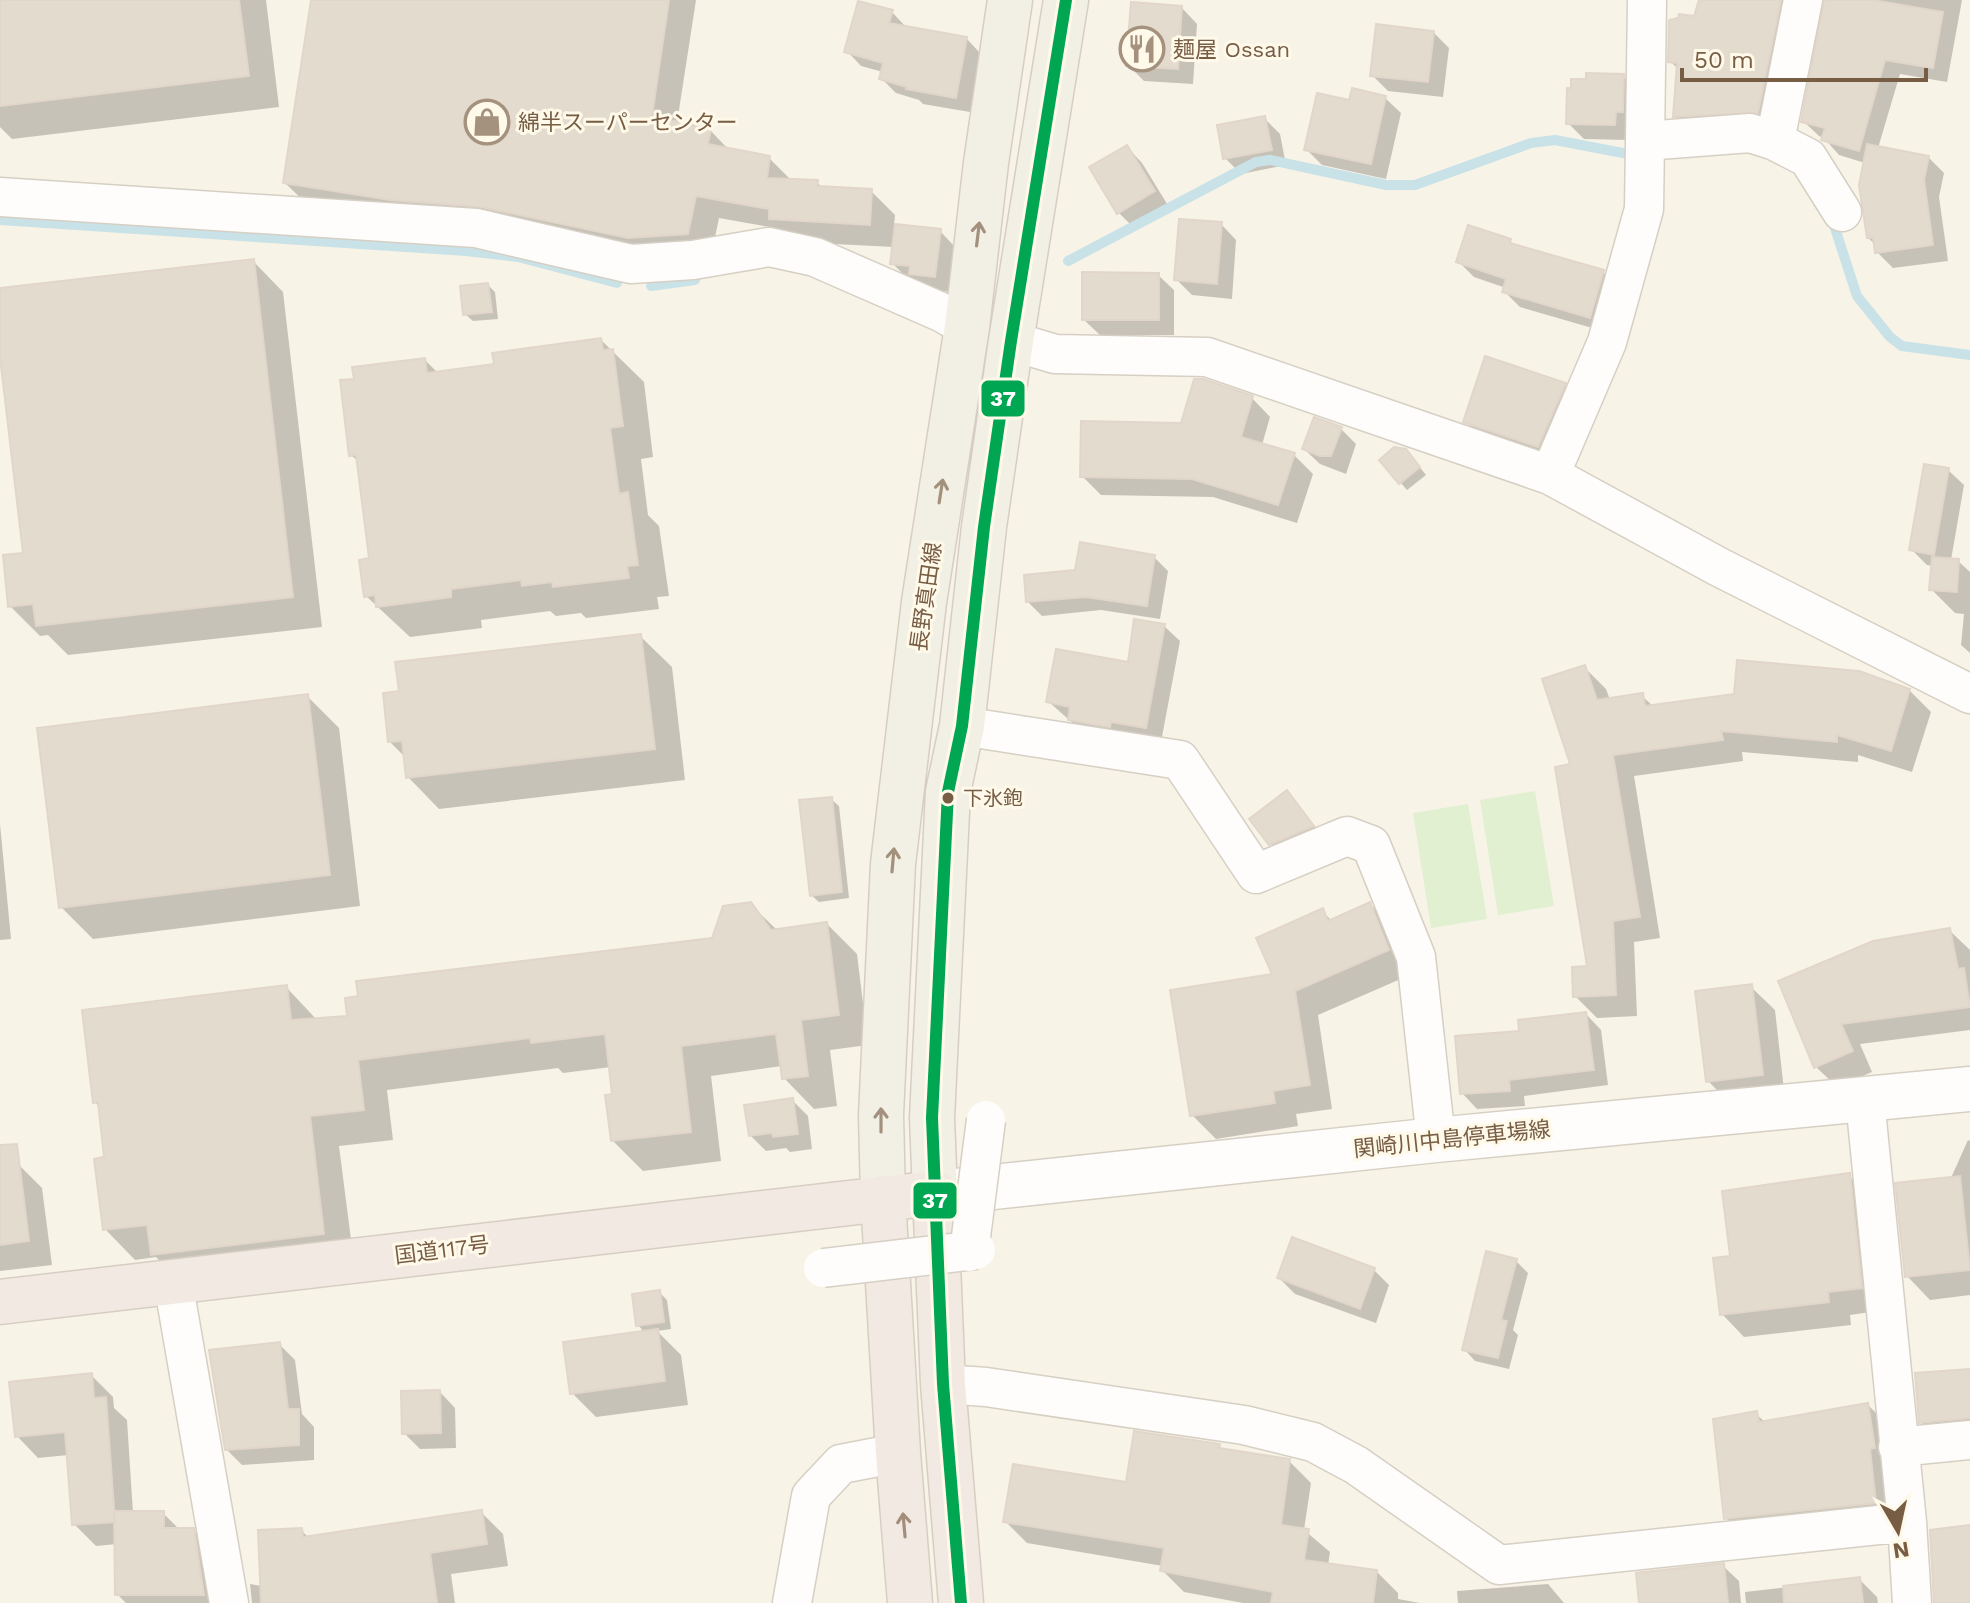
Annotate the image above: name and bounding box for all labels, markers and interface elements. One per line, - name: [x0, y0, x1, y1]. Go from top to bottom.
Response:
- restaurant icon: 麺屋 Ossan: [1118, 25, 1166, 73]
- scale bar: [1682, 32, 1926, 82]
- place label: 麺屋 Ossan: [1173, 37, 1290, 62]
- text: 50 m: [1694, 46, 1754, 74]
- shop icon: 綿半スーパーセンター: [463, 98, 511, 146]
- place label: 綿半スーパーセンター: [518, 110, 738, 135]
- one-way arrow: [970, 221, 985, 248]
- line badge: 37: [980, 379, 1026, 418]
- text: 37: [990, 386, 1016, 411]
- one-way arrow: [935, 479, 950, 504]
- street label: 長野真田線: [906, 541, 946, 653]
- place label: 下氷鉋: [963, 786, 1023, 810]
- marker: 下氷鉋: [940, 790, 956, 806]
- one-way arrow: [886, 847, 901, 874]
- one-way arrow: [873, 1107, 889, 1134]
- street label: 関崎川中島停車場線: [1352, 1116, 1552, 1162]
- line badge: 37: [912, 1181, 958, 1220]
- text: 37: [922, 1188, 948, 1213]
- street label: 国道117号: [393, 1232, 491, 1268]
- north arrow: [1858, 1491, 1938, 1571]
- one-way arrow: [896, 1512, 911, 1539]
- text: N: [1891, 1537, 1911, 1564]

